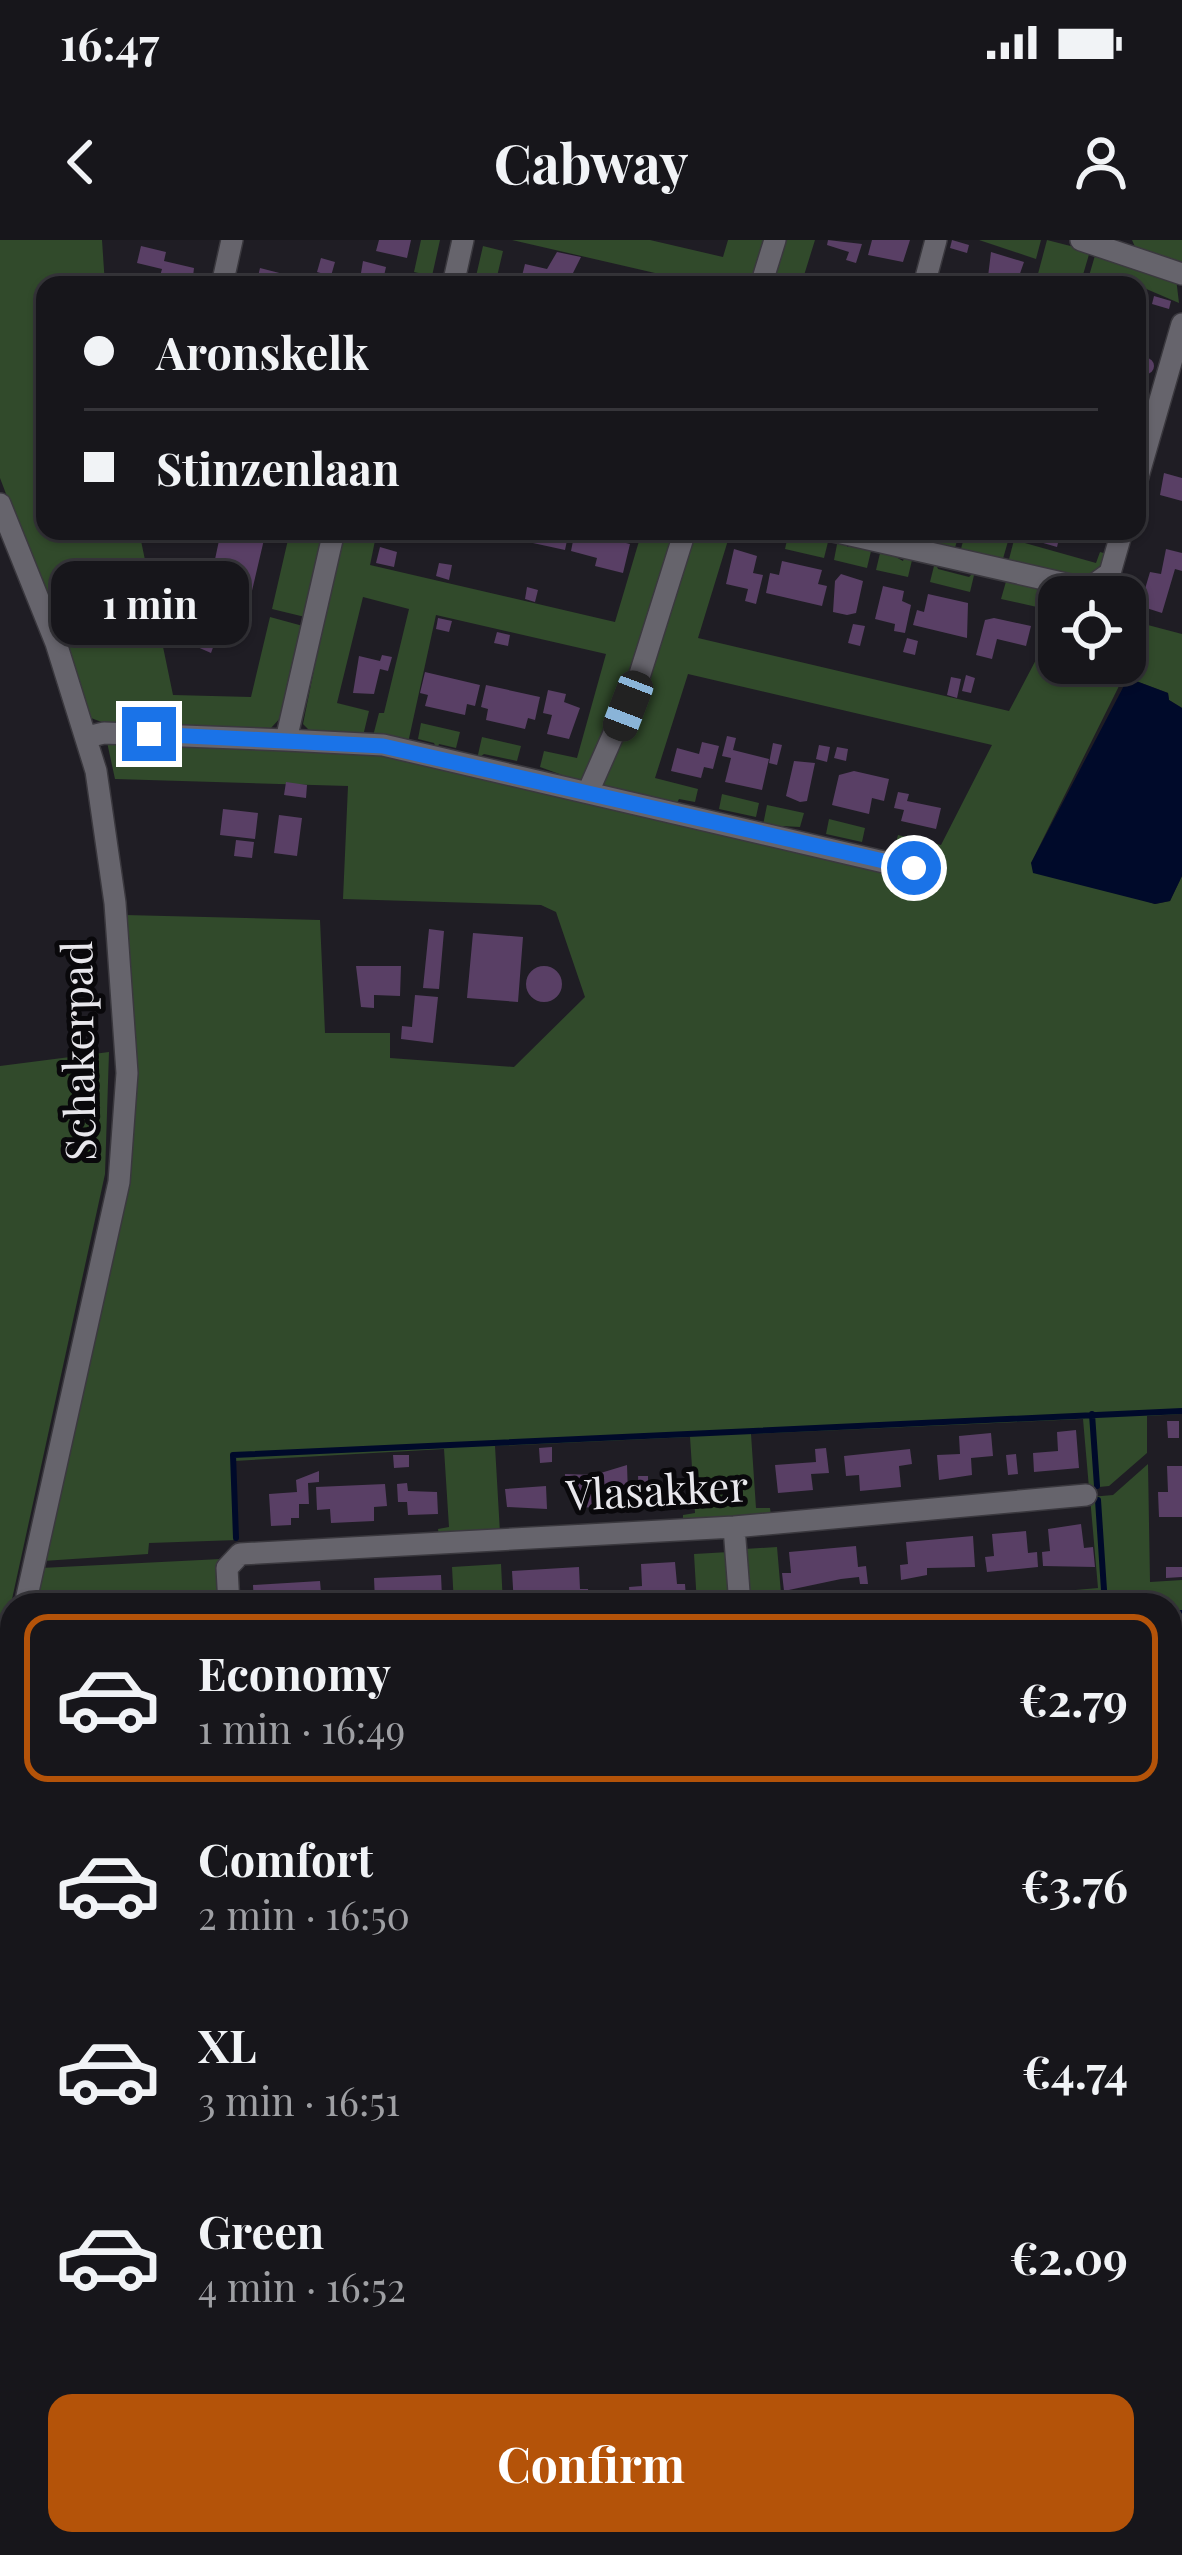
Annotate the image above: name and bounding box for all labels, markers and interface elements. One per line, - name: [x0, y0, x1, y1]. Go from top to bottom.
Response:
- text: 16:47: [60, 12, 159, 72]
- text: Cabway: [494, 126, 688, 198]
- icon: back: [48, 129, 114, 195]
- icon: person: [1068, 129, 1134, 195]
- text: Aronskelk: [156, 321, 369, 381]
- text: Stinzenlaan: [156, 437, 400, 497]
- callout: 1 min: [50, 560, 248, 644]
- map controls: [1038, 576, 1146, 684]
- button: locate: [1038, 576, 1146, 684]
- text: 1 min: [102, 577, 198, 629]
- car: [598, 666, 658, 746]
- route end: [122, 707, 176, 761]
- route start: [887, 841, 941, 895]
- street label: Schakerpad: [47, 940, 107, 1162]
- street label: Vlasakker: [563, 1456, 750, 1522]
- text: Economy: [198, 1642, 391, 1702]
- icon: car: [54, 1644, 162, 1752]
- text: €2.79: [1019, 1668, 1128, 1728]
- text: 1 min · 16:49: [198, 1702, 405, 1754]
- text: Comfort: [198, 1828, 373, 1888]
- icon: car: [54, 1830, 162, 1938]
- text: €3.76: [1021, 1854, 1128, 1914]
- text: 2 min · 16:50: [198, 1888, 410, 1940]
- text: XL: [198, 2014, 257, 2074]
- icon: car: [54, 2016, 162, 2124]
- text: €4.74: [1022, 2040, 1128, 2100]
- text: 3 min · 16:51: [198, 2074, 400, 2126]
- text: Green: [198, 2200, 324, 2260]
- icon: car: [54, 2202, 162, 2310]
- text: €2.09: [1010, 2226, 1128, 2286]
- text: 4 min · 16:52: [198, 2260, 406, 2312]
- button: Confirm: [48, 2394, 1134, 2532]

